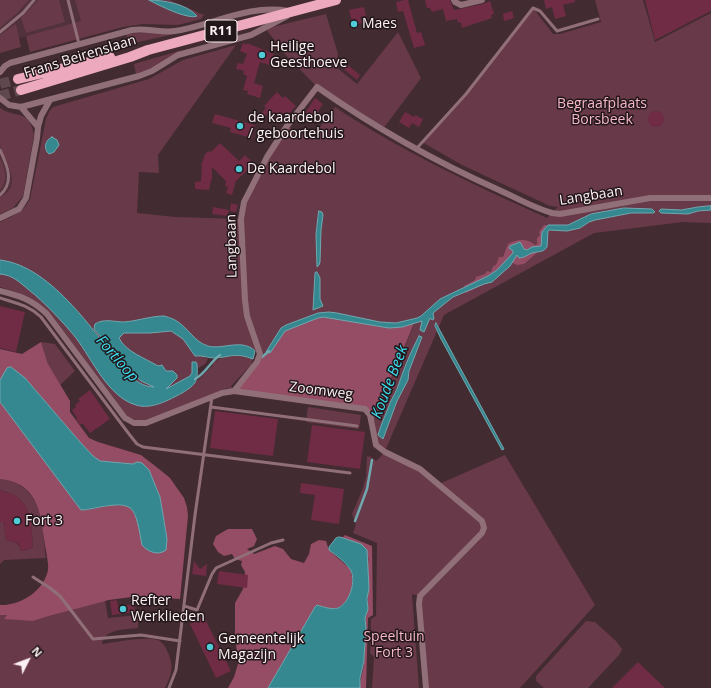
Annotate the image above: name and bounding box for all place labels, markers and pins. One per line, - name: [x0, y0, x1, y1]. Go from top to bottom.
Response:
- place label: Maes: [362, 16, 397, 32]
- marker: Maes: [349, 19, 359, 29]
- place label: Heilige Geesthoeve: [270, 39, 347, 72]
- marker: Heilige Geesthoeve: [257, 50, 267, 60]
- place label: de kaardebol / geboortehuis: [248, 110, 344, 142]
- marker: de kaardebol / geboortehuis: [235, 121, 245, 131]
- place label: De Kaardebol: [247, 161, 335, 177]
- marker: De Kaardebol: [234, 164, 244, 174]
- place label: Fort 3: [25, 513, 63, 529]
- marker: Fort 3: [12, 516, 22, 526]
- place label: Refter Werklieden: [131, 593, 205, 626]
- marker: Refter Werklieden: [118, 604, 128, 614]
- place label: Gemeentelijk Magazijn: [218, 631, 304, 664]
- marker: Gemeentelijk Magazijn: [205, 642, 215, 652]

